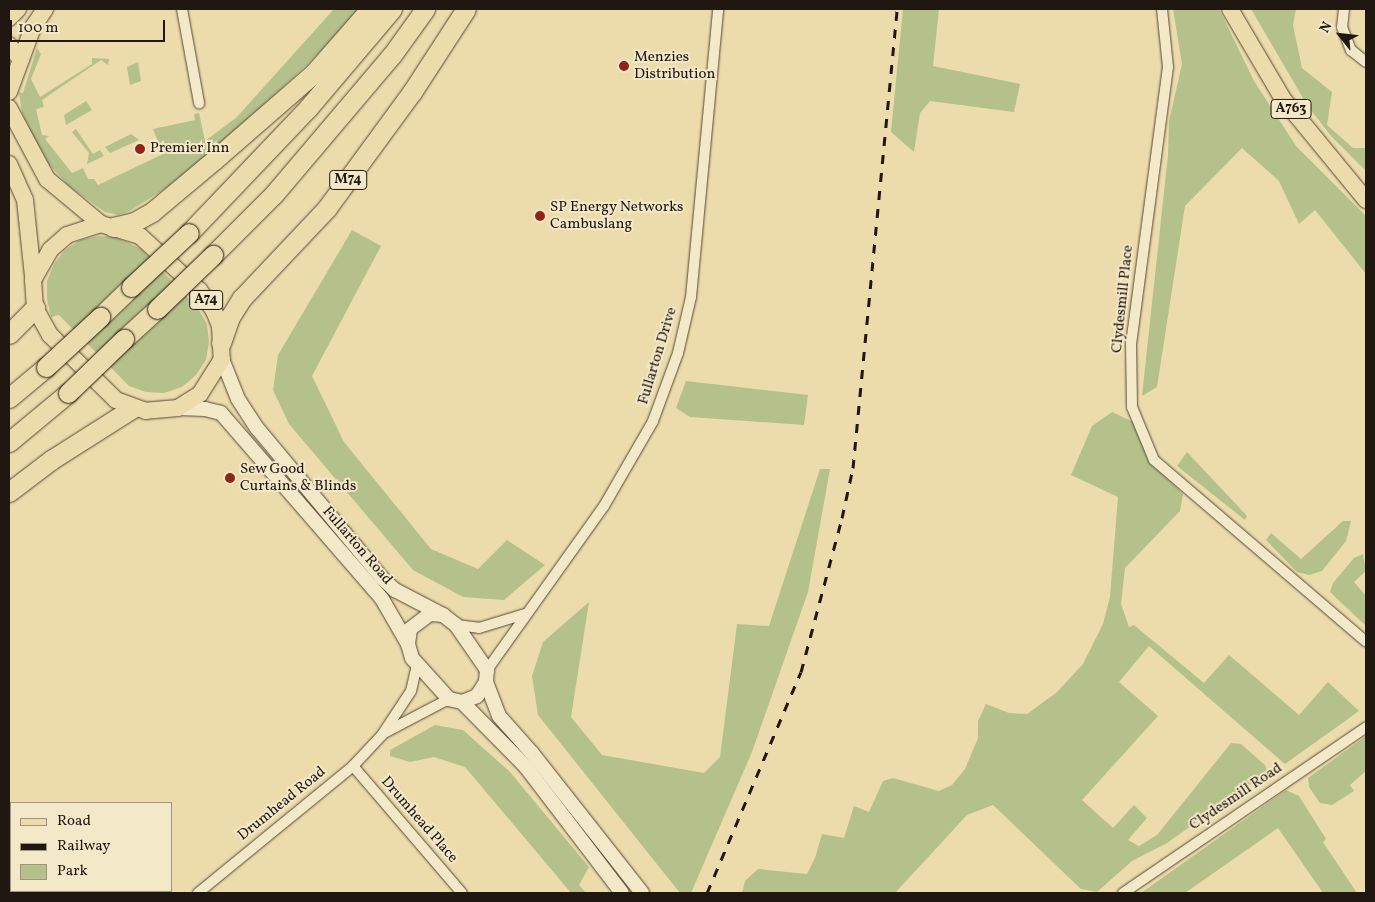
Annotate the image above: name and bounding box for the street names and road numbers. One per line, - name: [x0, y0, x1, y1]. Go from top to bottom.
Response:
- road number: A763: [1270, 98, 1312, 120]
- road number: M74: [328, 168, 368, 192]
- street label: Clydesmill Place: [1108, 244, 1138, 354]
- road number: A74: [188, 288, 224, 312]
- street label: Fullarton Drive: [635, 305, 681, 407]
- street label: Fullarton Road: [318, 503, 396, 589]
- street label: Clydesmill Road: [1186, 759, 1286, 835]
- street label: Drumhead Road: [234, 763, 330, 845]
- street label: Drumhead Place: [377, 773, 461, 867]

